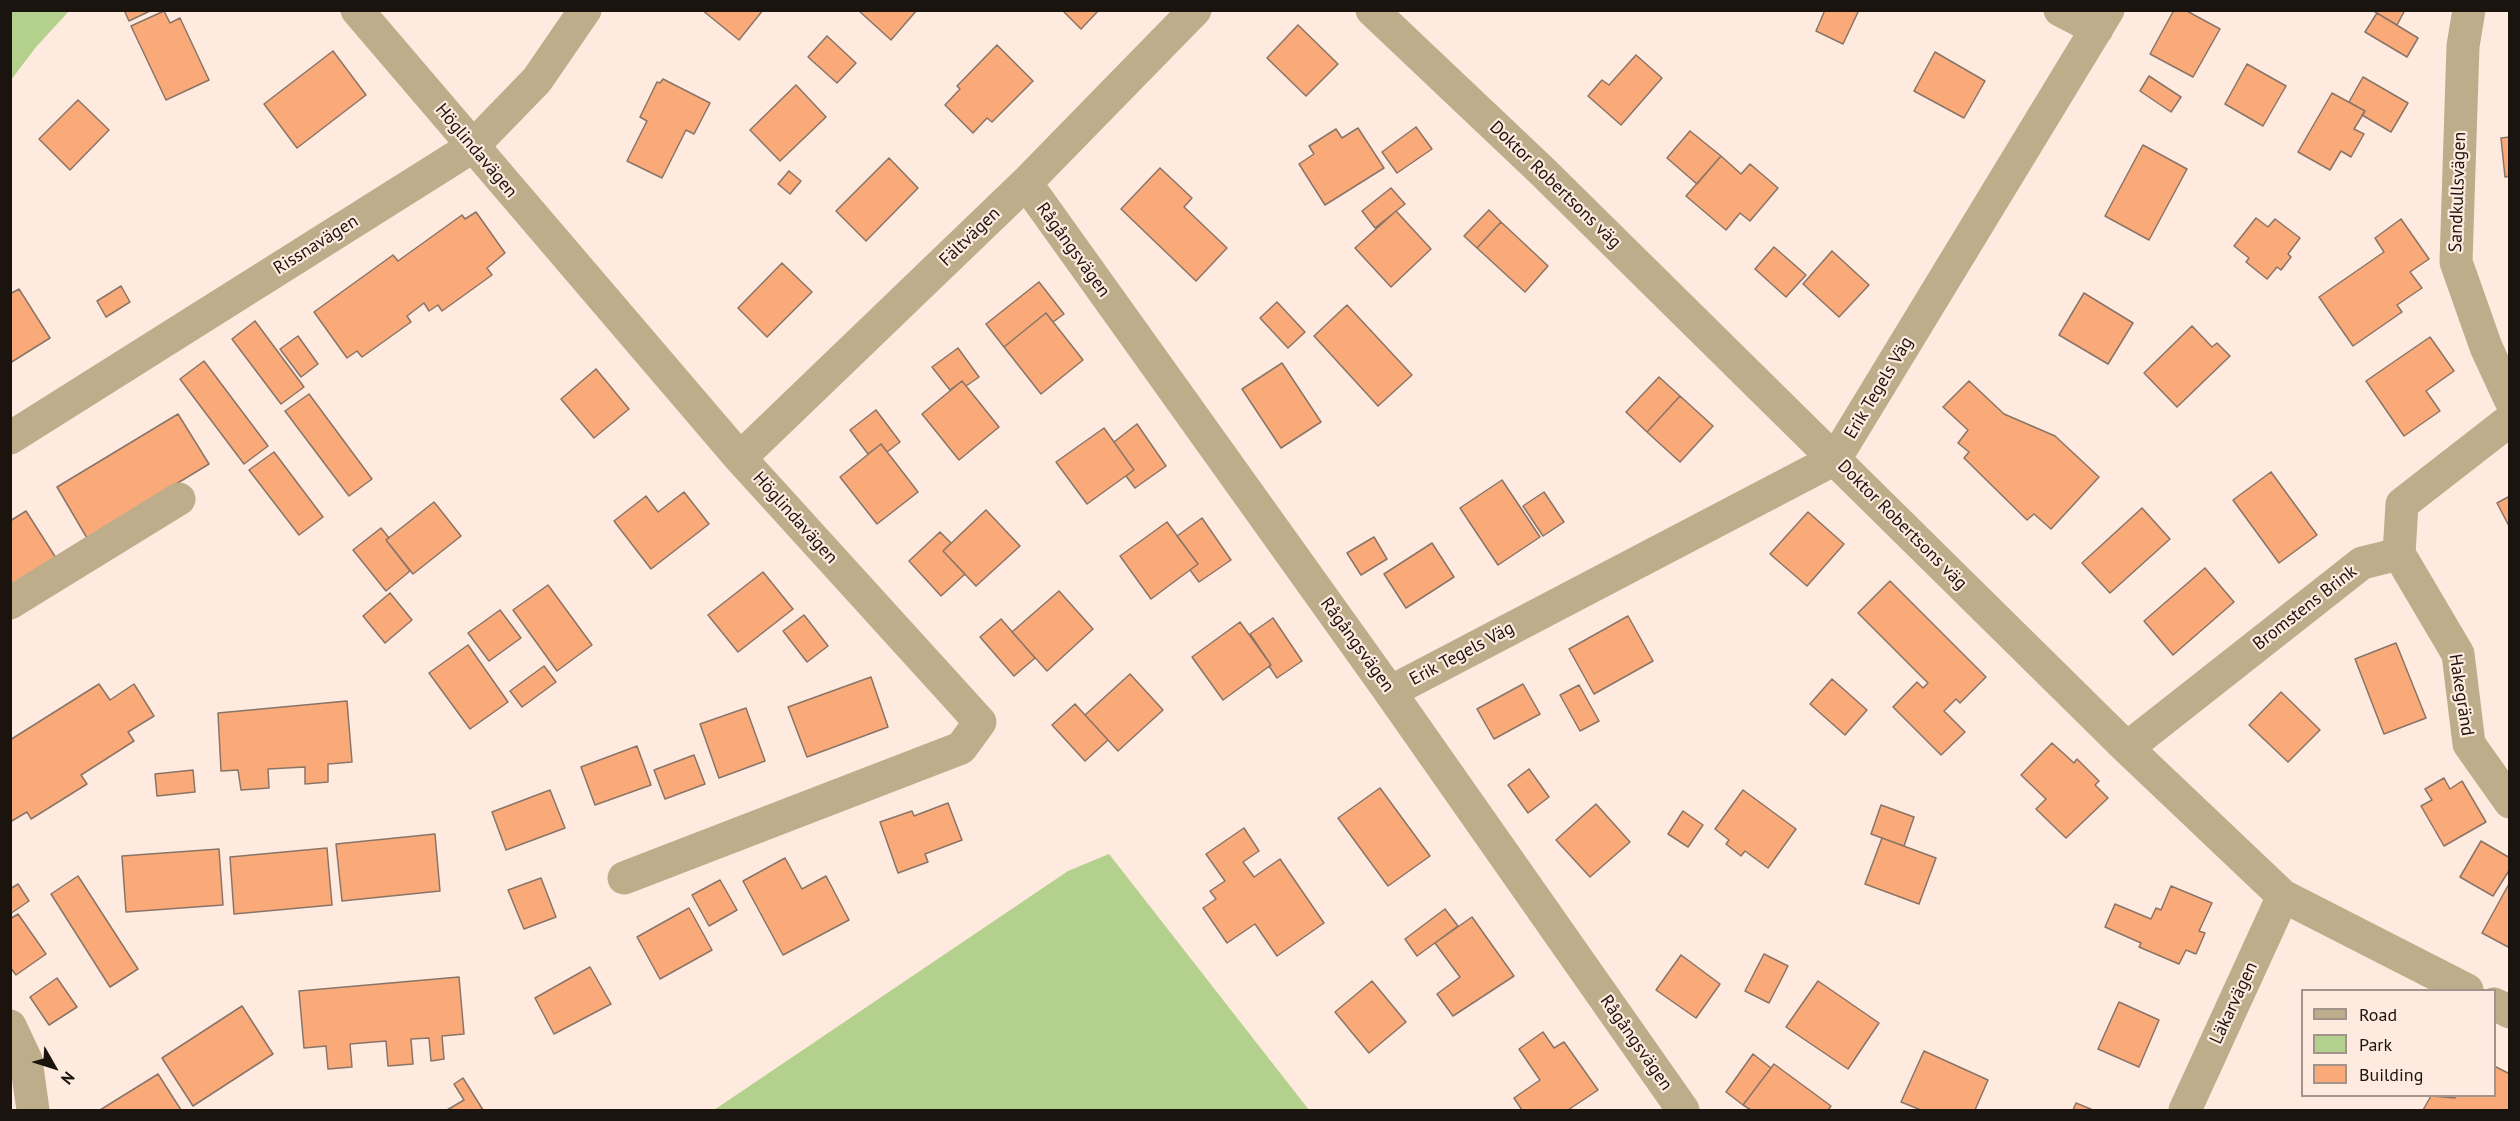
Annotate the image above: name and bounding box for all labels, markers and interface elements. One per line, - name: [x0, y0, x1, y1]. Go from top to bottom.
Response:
- street label: Höglindavägen: [430, 100, 522, 202]
- street label: Doktor Robertsons väg: [1485, 117, 1625, 253]
- street label: Sandkullsvägen: [2445, 131, 2471, 253]
- street label: Rågångsvägen: [1032, 199, 1114, 301]
- street label: Fältvägen: [935, 203, 1005, 271]
- street label: Rissnavägen: [270, 210, 362, 280]
- street label: Erik Tegels Väg: [1840, 333, 1918, 443]
- street label: Doktor Robertsons väg: [1833, 456, 1971, 594]
- street label: Höglindavägen: [748, 468, 842, 568]
- street label: Bromstens Brink: [2249, 561, 2361, 655]
- street label: Rågångsvägen: [1316, 594, 1398, 696]
- street label: Erik Tegels Väg: [1406, 617, 1518, 691]
- street label: Hakegränd: [2444, 653, 2478, 737]
- street label: Läkarvägen: [2206, 958, 2262, 1048]
- legend: [2301, 989, 2496, 1097]
- street label: Rågångsvägen: [1595, 991, 1677, 1095]
- text: Road: [2359, 1003, 2397, 1026]
- text: Park: [2359, 1033, 2392, 1056]
- north arrow: [24, 1037, 84, 1097]
- text: Building: [2359, 1063, 2423, 1086]
- text: N: [57, 1068, 79, 1089]

